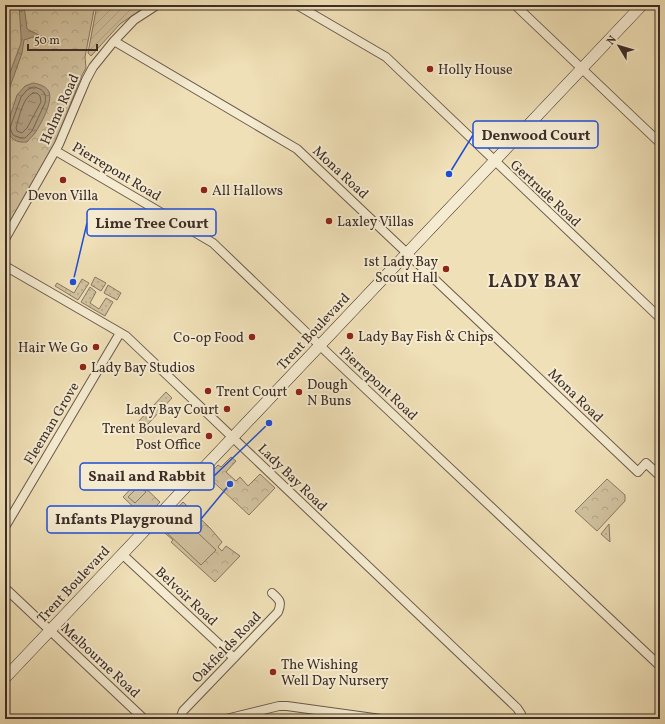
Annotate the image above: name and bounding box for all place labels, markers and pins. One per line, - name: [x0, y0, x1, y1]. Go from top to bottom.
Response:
- place label: Holly House: [438, 61, 513, 80]
- marker: Holly House: [425, 64, 435, 74]
- callout: Denwood Court: [473, 121, 598, 148]
- marker: Devon Villa: [58, 175, 68, 185]
- place label: All Hallows: [212, 182, 283, 201]
- marker: All Hallows: [199, 185, 209, 195]
- place label: Devon Villa: [28, 187, 98, 206]
- callout: Lime Tree Court: [87, 209, 216, 236]
- place label: Laxley Villas: [337, 213, 414, 232]
- marker: Laxley Villas: [324, 216, 334, 226]
- place label: 1st Lady Bay Scout Hall: [363, 253, 438, 288]
- marker: 1st Lady Bay Scout Hall: [441, 264, 451, 274]
- place label: Lady Bay Fish & Chips: [358, 328, 494, 347]
- place label: Co-op Food: [173, 329, 244, 348]
- marker: Lady Bay Fish & Chips: [345, 331, 355, 341]
- marker: Co-op Food: [247, 332, 257, 342]
- place label: Hair We Go: [18, 339, 88, 358]
- marker: Hair We Go: [91, 342, 101, 352]
- place label: Lady Bay Studios: [91, 359, 195, 378]
- marker: Lady Bay Studios: [78, 362, 88, 372]
- place label: Dough N Buns: [307, 376, 351, 411]
- place label: Trent Court: [216, 383, 288, 402]
- marker: Trent Court: [203, 386, 213, 396]
- marker: Dough N Buns: [294, 387, 304, 397]
- place label: Lady Bay Court: [126, 401, 219, 420]
- marker: Lady Bay Court: [222, 404, 232, 414]
- place label: Trent Boulevard Post Office: [102, 420, 201, 455]
- marker: Trent Boulevard Post Office: [204, 431, 214, 441]
- callout: Snail and Rabbit: [80, 463, 214, 490]
- callout: Infants Playground: [47, 506, 201, 533]
- place label: The Wishing Well Day Nursery: [281, 656, 389, 691]
- marker: The Wishing Well Day Nursery: [268, 667, 278, 677]

